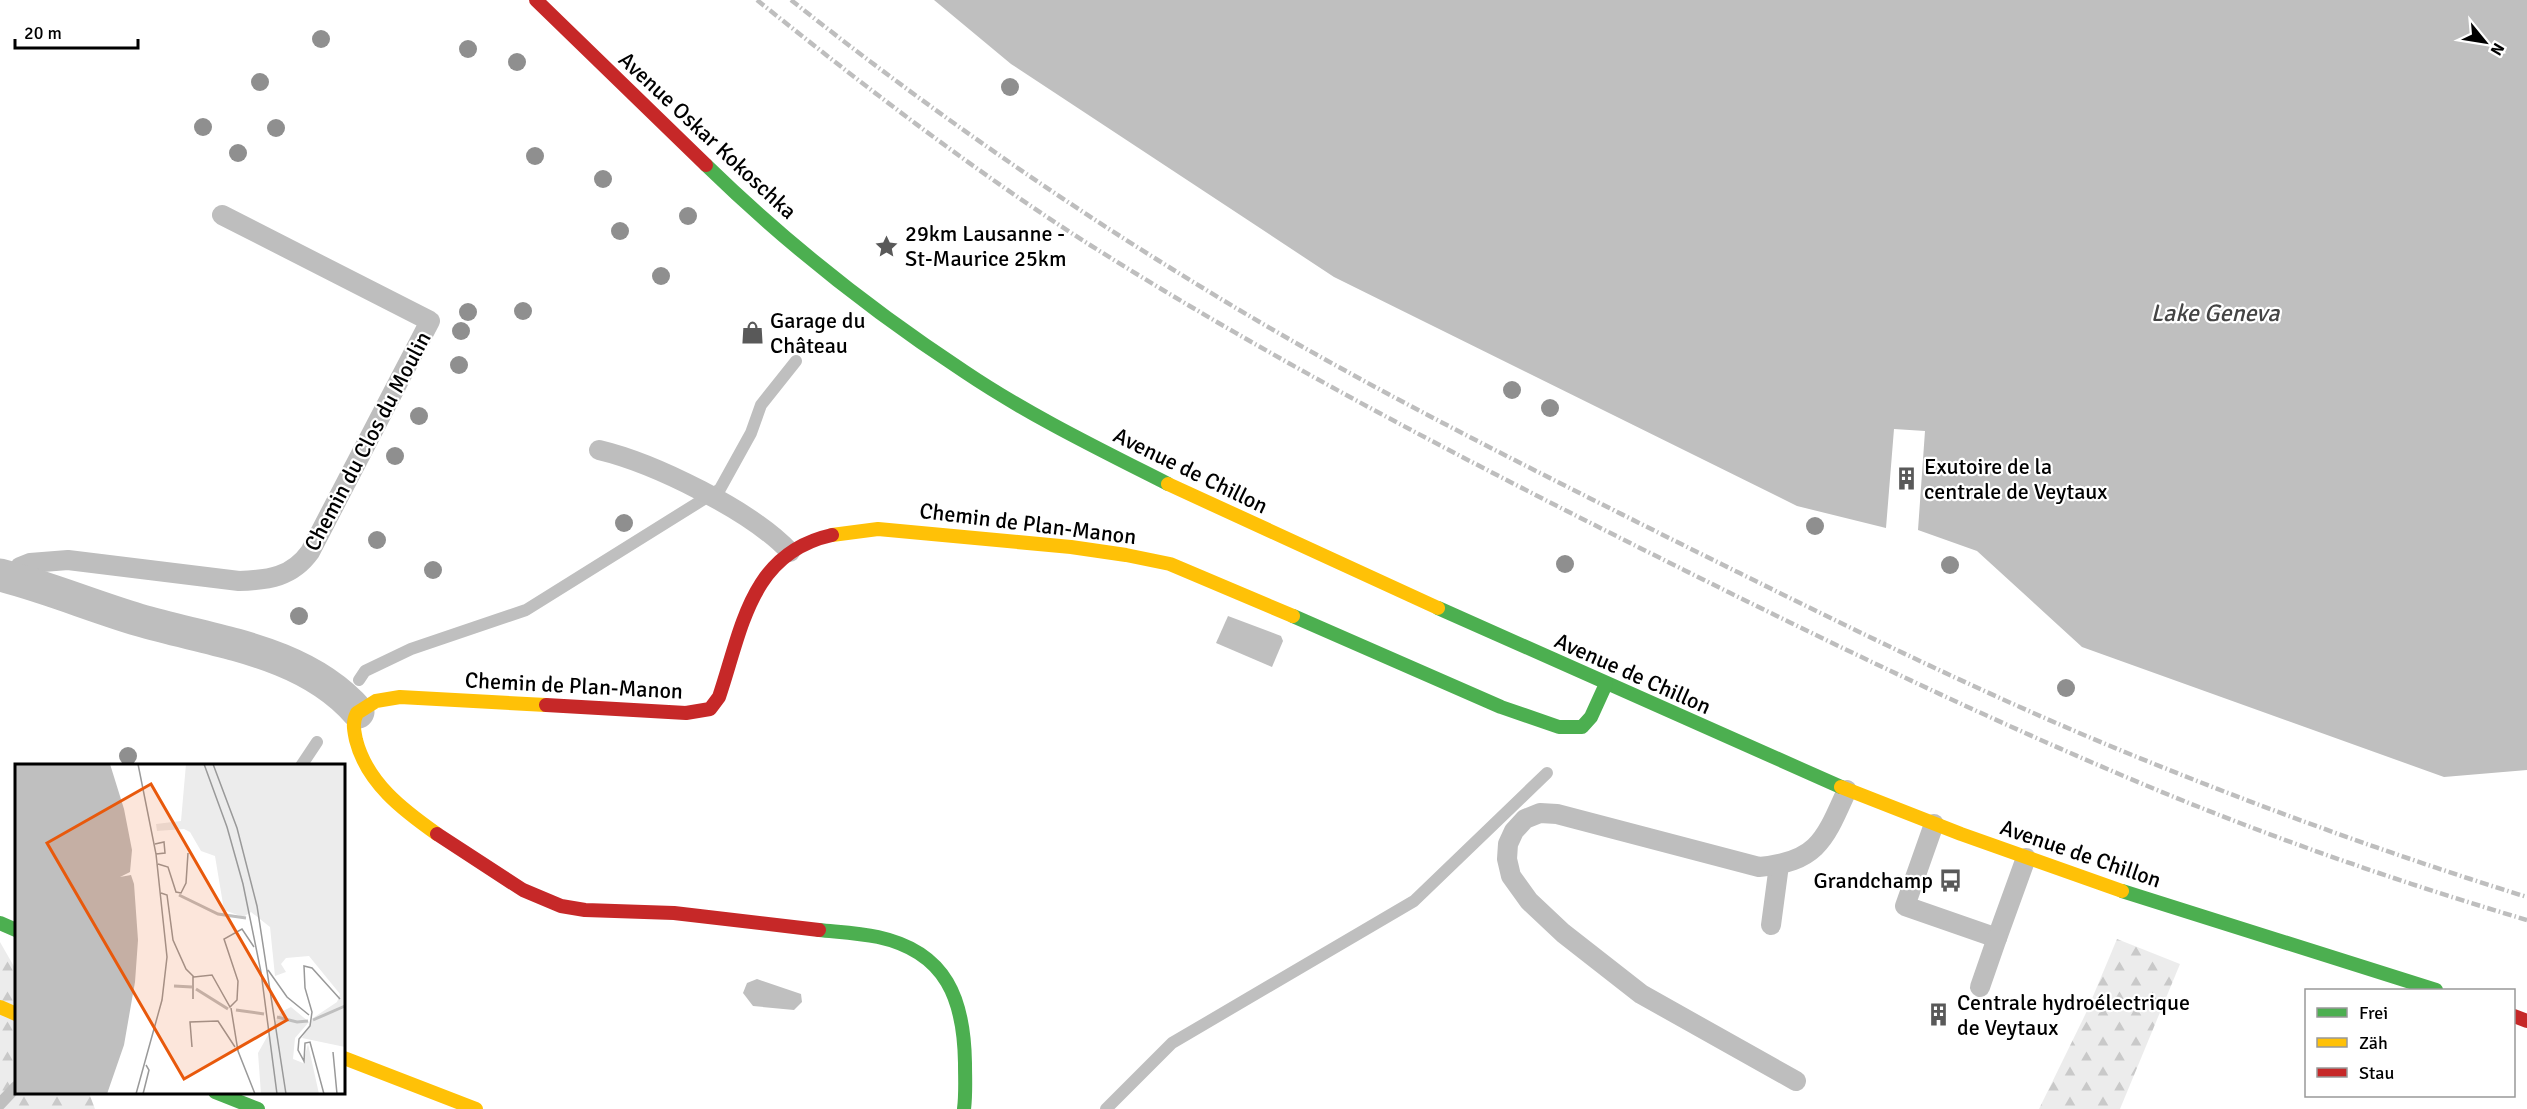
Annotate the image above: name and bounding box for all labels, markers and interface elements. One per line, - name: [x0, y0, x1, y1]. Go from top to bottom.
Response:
- scale bar: [15, 12, 138, 50]
- north arrow: [2455, 12, 2515, 72]
- text: 20 m: [24, 22, 62, 44]
- text: N: [2486, 39, 2509, 59]
- street label: Avenue Oskar Kokoschka: [613, 46, 802, 225]
- place label: 29km Lausanne - St-Maurice 25km: [905, 220, 1066, 272]
- place icon: 29km Lausanne - St-Maurice 25km: [874, 233, 900, 259]
- water label: Lake Geneva: [2151, 298, 2280, 328]
- place label: Garage du Château: [770, 307, 865, 359]
- shop icon: Garage du Château: [739, 320, 765, 346]
- street label: Chemin du Clos du Moulin: [298, 327, 437, 556]
- street label: Avenue de Chillon: [1109, 421, 1272, 519]
- place label: Exutoire de la centrale de Veytaux: [1924, 453, 2107, 505]
- building icon: Exutoire de la centrale de Veytaux: [1893, 466, 1919, 492]
- street label: Chemin de Plan-Manon: [918, 497, 1138, 550]
- street label: Avenue de Chillon: [1550, 627, 1715, 720]
- street label: Chemin de Plan-Manon: [464, 666, 684, 705]
- inset map: [15, 764, 345, 1094]
- street label: Avenue de Chillon: [1997, 813, 2165, 894]
- place label: Grandchamp: [1813, 867, 1933, 894]
- bus stop icon: Grandchamp: [1938, 867, 1964, 893]
- place label: Centrale hydroélectrique de Veytaux: [1957, 989, 2190, 1041]
- legend: [2305, 989, 2515, 1097]
- building icon: Centrale hydroélectrique de Veytaux: [1926, 1002, 1952, 1028]
- text: Frei: [2359, 1002, 2388, 1024]
- text: Zäh: [2359, 1032, 2388, 1054]
- text: Stau: [2359, 1062, 2394, 1084]

